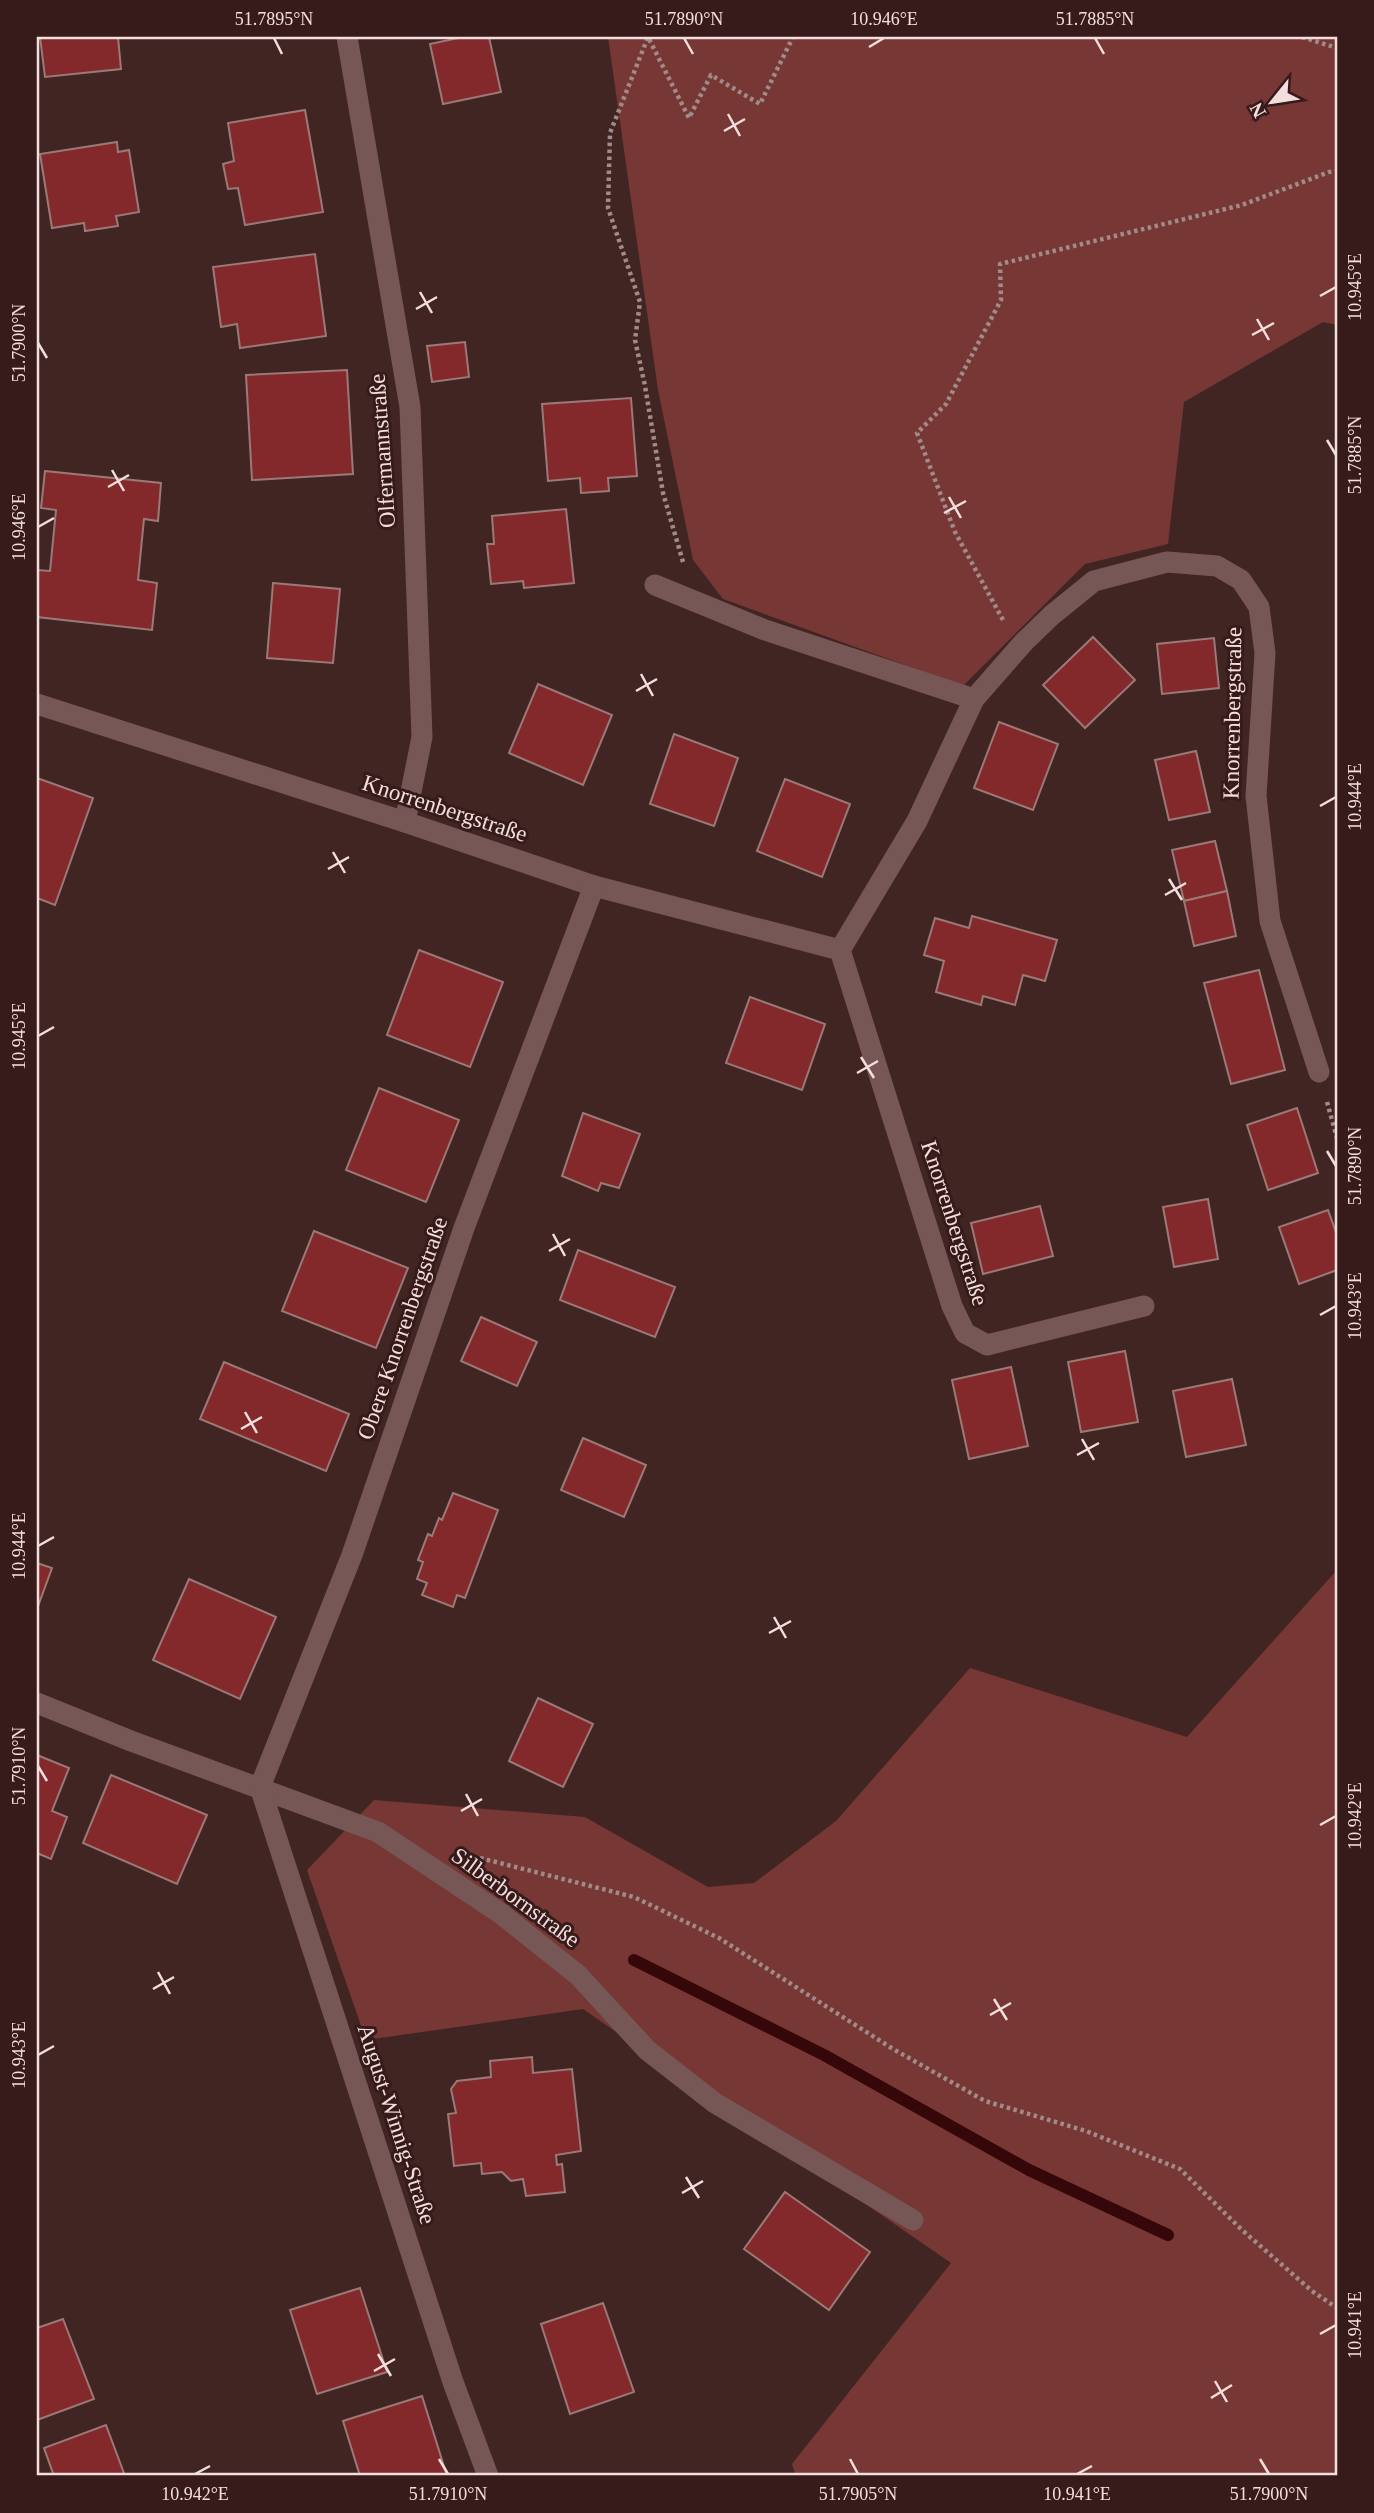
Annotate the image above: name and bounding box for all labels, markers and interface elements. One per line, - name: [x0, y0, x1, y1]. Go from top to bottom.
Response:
- text: 51.7895°N: [235, 9, 313, 29]
- text: 51.7890°N: [645, 9, 723, 29]
- text: 10.946°E: [850, 9, 918, 29]
- text: 51.7885°N: [1056, 9, 1134, 29]
- north arrow: [1238, 66, 1308, 136]
- text: N: [1245, 99, 1270, 121]
- text: 10.945°E: [1345, 253, 1365, 321]
- text: 51.7900°N: [9, 304, 29, 382]
- street label: Olfermannstraße: [365, 373, 400, 529]
- text: 51.7885°N: [1345, 416, 1365, 494]
- text: 10.946°E: [9, 493, 29, 561]
- street label: Knorrenbergstraße: [1219, 627, 1246, 799]
- text: 10.944°E: [1345, 763, 1365, 831]
- street label: Knorrenbergstraße: [359, 770, 531, 847]
- text: 10.945°E: [9, 1002, 29, 1070]
- text: 51.7890°N: [1345, 1127, 1365, 1205]
- street label: Knorrenbergstraße: [916, 1137, 993, 1309]
- street label: Obere Knorrenbergstraße: [353, 1213, 452, 1443]
- text: 10.943°E: [1345, 1272, 1365, 1340]
- text: 10.944°E: [9, 1512, 29, 1580]
- text: 51.7910°N: [9, 1727, 29, 1805]
- text: 10.942°E: [1345, 1782, 1365, 1850]
- street label: Silberbornstraße: [447, 1843, 585, 1952]
- text: 10.943°E: [9, 2021, 29, 2089]
- street label: August-Winnig-Straße: [352, 2021, 441, 2227]
- text: 10.941°E: [1345, 2291, 1365, 2359]
- text: 10.942°E: [161, 2484, 229, 2504]
- text: 51.7910°N: [409, 2484, 487, 2504]
- text: 51.7905°N: [819, 2484, 897, 2504]
- text: 10.941°E: [1043, 2484, 1111, 2504]
- text: 51.7900°N: [1230, 2484, 1308, 2504]

